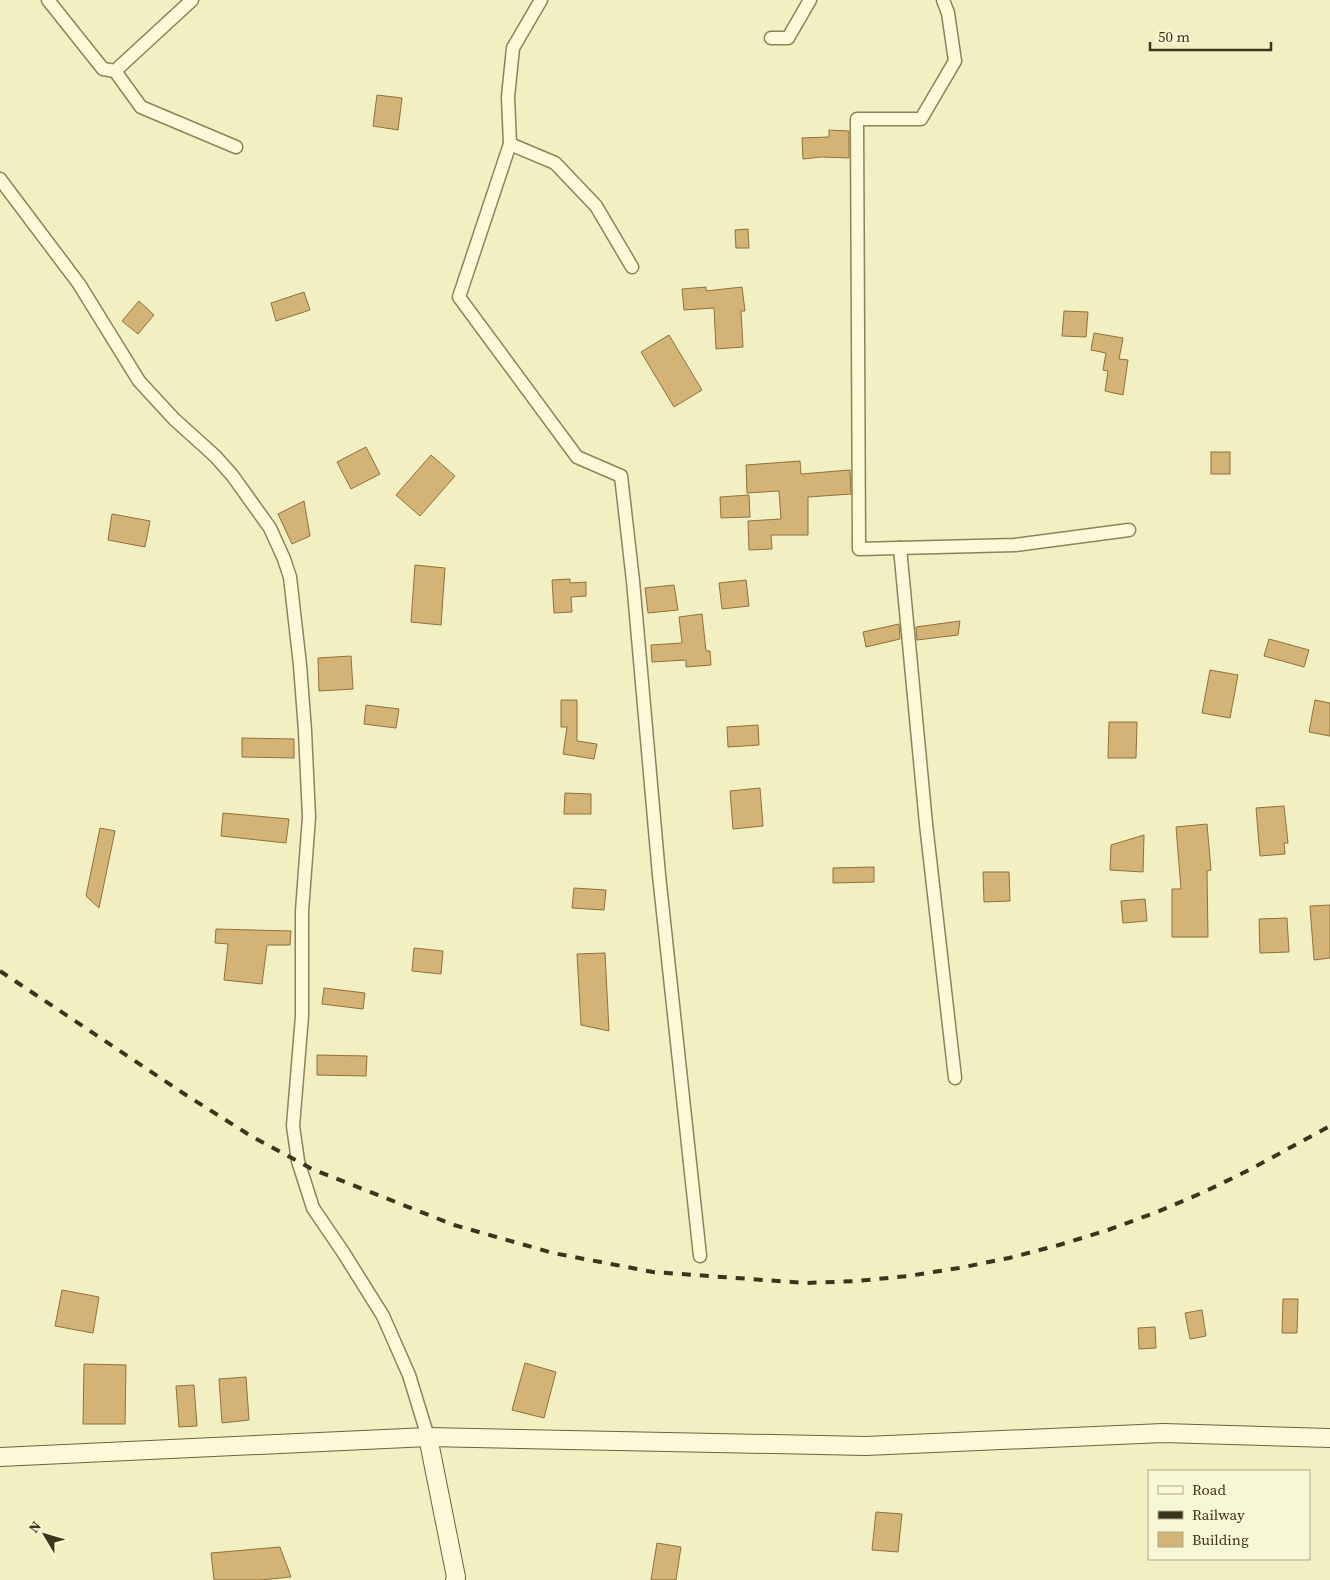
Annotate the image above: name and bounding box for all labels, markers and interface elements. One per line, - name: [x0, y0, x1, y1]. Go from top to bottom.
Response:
- scale bar: [1150, 20, 1271, 52]
- text: 50 m: [1158, 26, 1190, 47]
- legend: [1148, 1470, 1310, 1560]
- text: Road: [1192, 1479, 1226, 1500]
- text: Railway: [1192, 1504, 1245, 1525]
- north arrow: [20, 1510, 70, 1560]
- text: N: [24, 1517, 46, 1537]
- text: Building: [1192, 1529, 1249, 1550]

